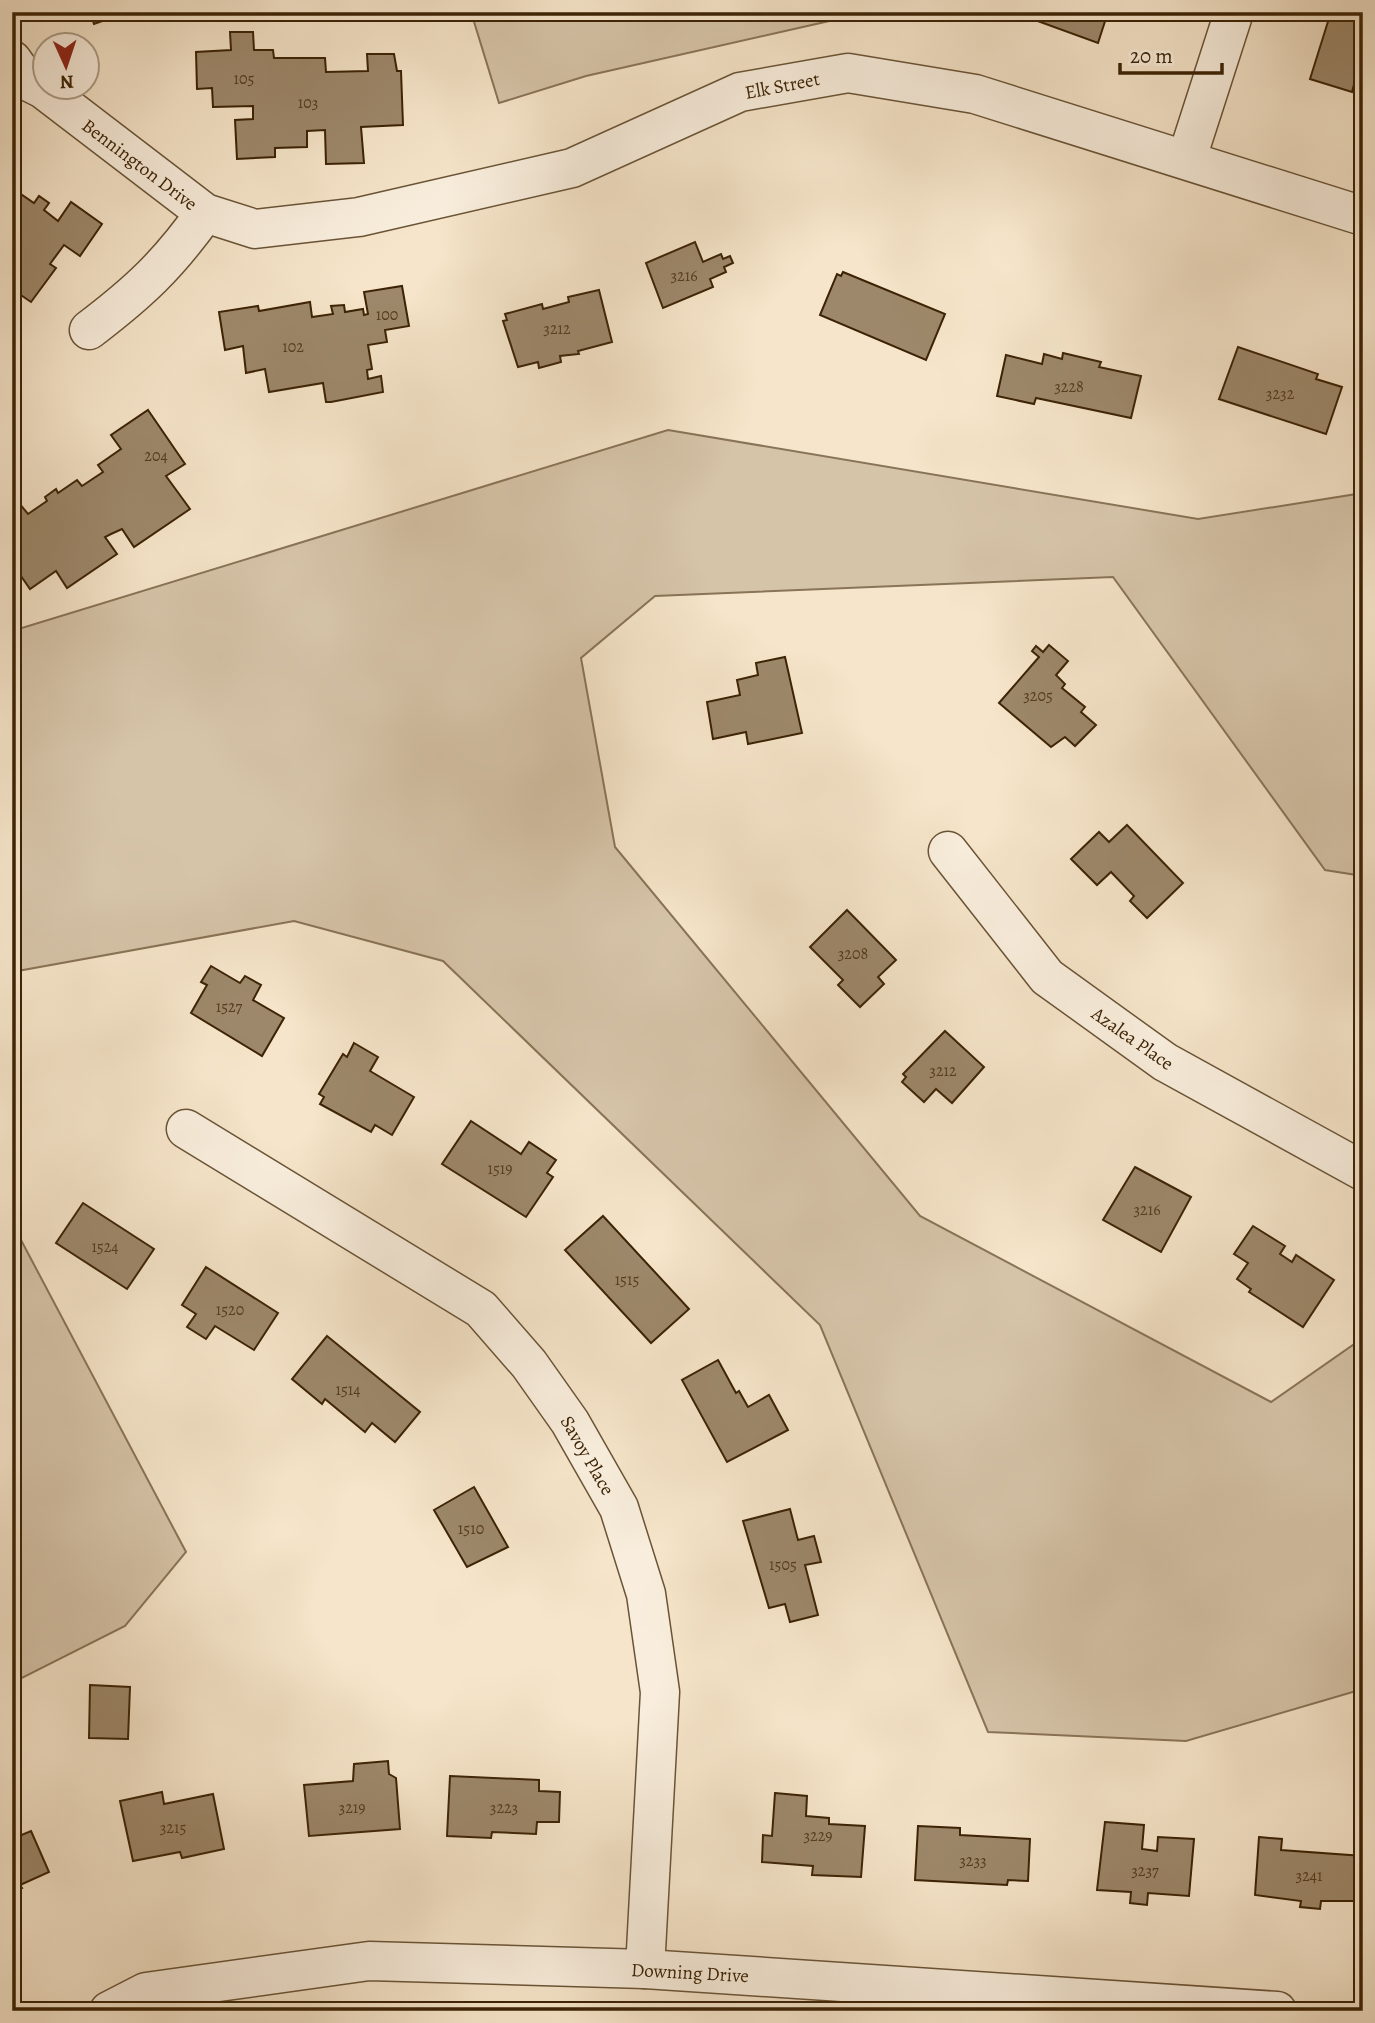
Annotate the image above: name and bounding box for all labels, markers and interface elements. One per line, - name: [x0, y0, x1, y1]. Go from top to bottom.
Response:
- north arrow: [32, 32, 102, 102]
- scale bar: [1120, 32, 1221, 76]
- text: 20 m: [1130, 42, 1173, 70]
- street label: Elk Street: [743, 66, 822, 106]
- house number: 105: [234, 68, 255, 90]
- text: N: [59, 69, 74, 95]
- house number: 103: [298, 92, 318, 114]
- street label: Bennington Drive: [76, 113, 202, 217]
- house number: 3216: [670, 265, 698, 287]
- house number: 100: [376, 304, 398, 326]
- house number: 3212: [543, 318, 571, 340]
- house number: 102: [282, 336, 304, 358]
- house number: 3228: [1054, 376, 1084, 398]
- house number: 3232: [1266, 383, 1295, 405]
- house number: 204: [144, 445, 168, 467]
- house number: 3205: [1023, 685, 1053, 707]
- house number: 3208: [838, 943, 868, 965]
- house number: 1527: [216, 996, 243, 1018]
- street label: Azalea Place: [1085, 1000, 1179, 1077]
- house number: 3212: [929, 1060, 957, 1082]
- house number: 1519: [487, 1158, 513, 1180]
- house number: 3216: [1133, 1199, 1161, 1221]
- house number: 1524: [91, 1236, 119, 1258]
- house number: 1515: [615, 1269, 639, 1291]
- house number: 1520: [216, 1299, 244, 1321]
- house number: 1514: [335, 1379, 361, 1401]
- street label: Savoy Place: [554, 1411, 620, 1500]
- house number: 1510: [458, 1518, 484, 1540]
- house number: 1505: [769, 1554, 797, 1576]
- house number: 3219: [338, 1797, 366, 1819]
- house number: 3223: [490, 1797, 518, 1819]
- house number: 3215: [160, 1817, 186, 1839]
- house number: 3229: [803, 1825, 833, 1847]
- house number: 3233: [959, 1850, 987, 1872]
- house number: 3237: [1131, 1860, 1159, 1882]
- house number: 3241: [1296, 1865, 1323, 1887]
- street label: Downing Drive: [630, 1957, 750, 1989]

